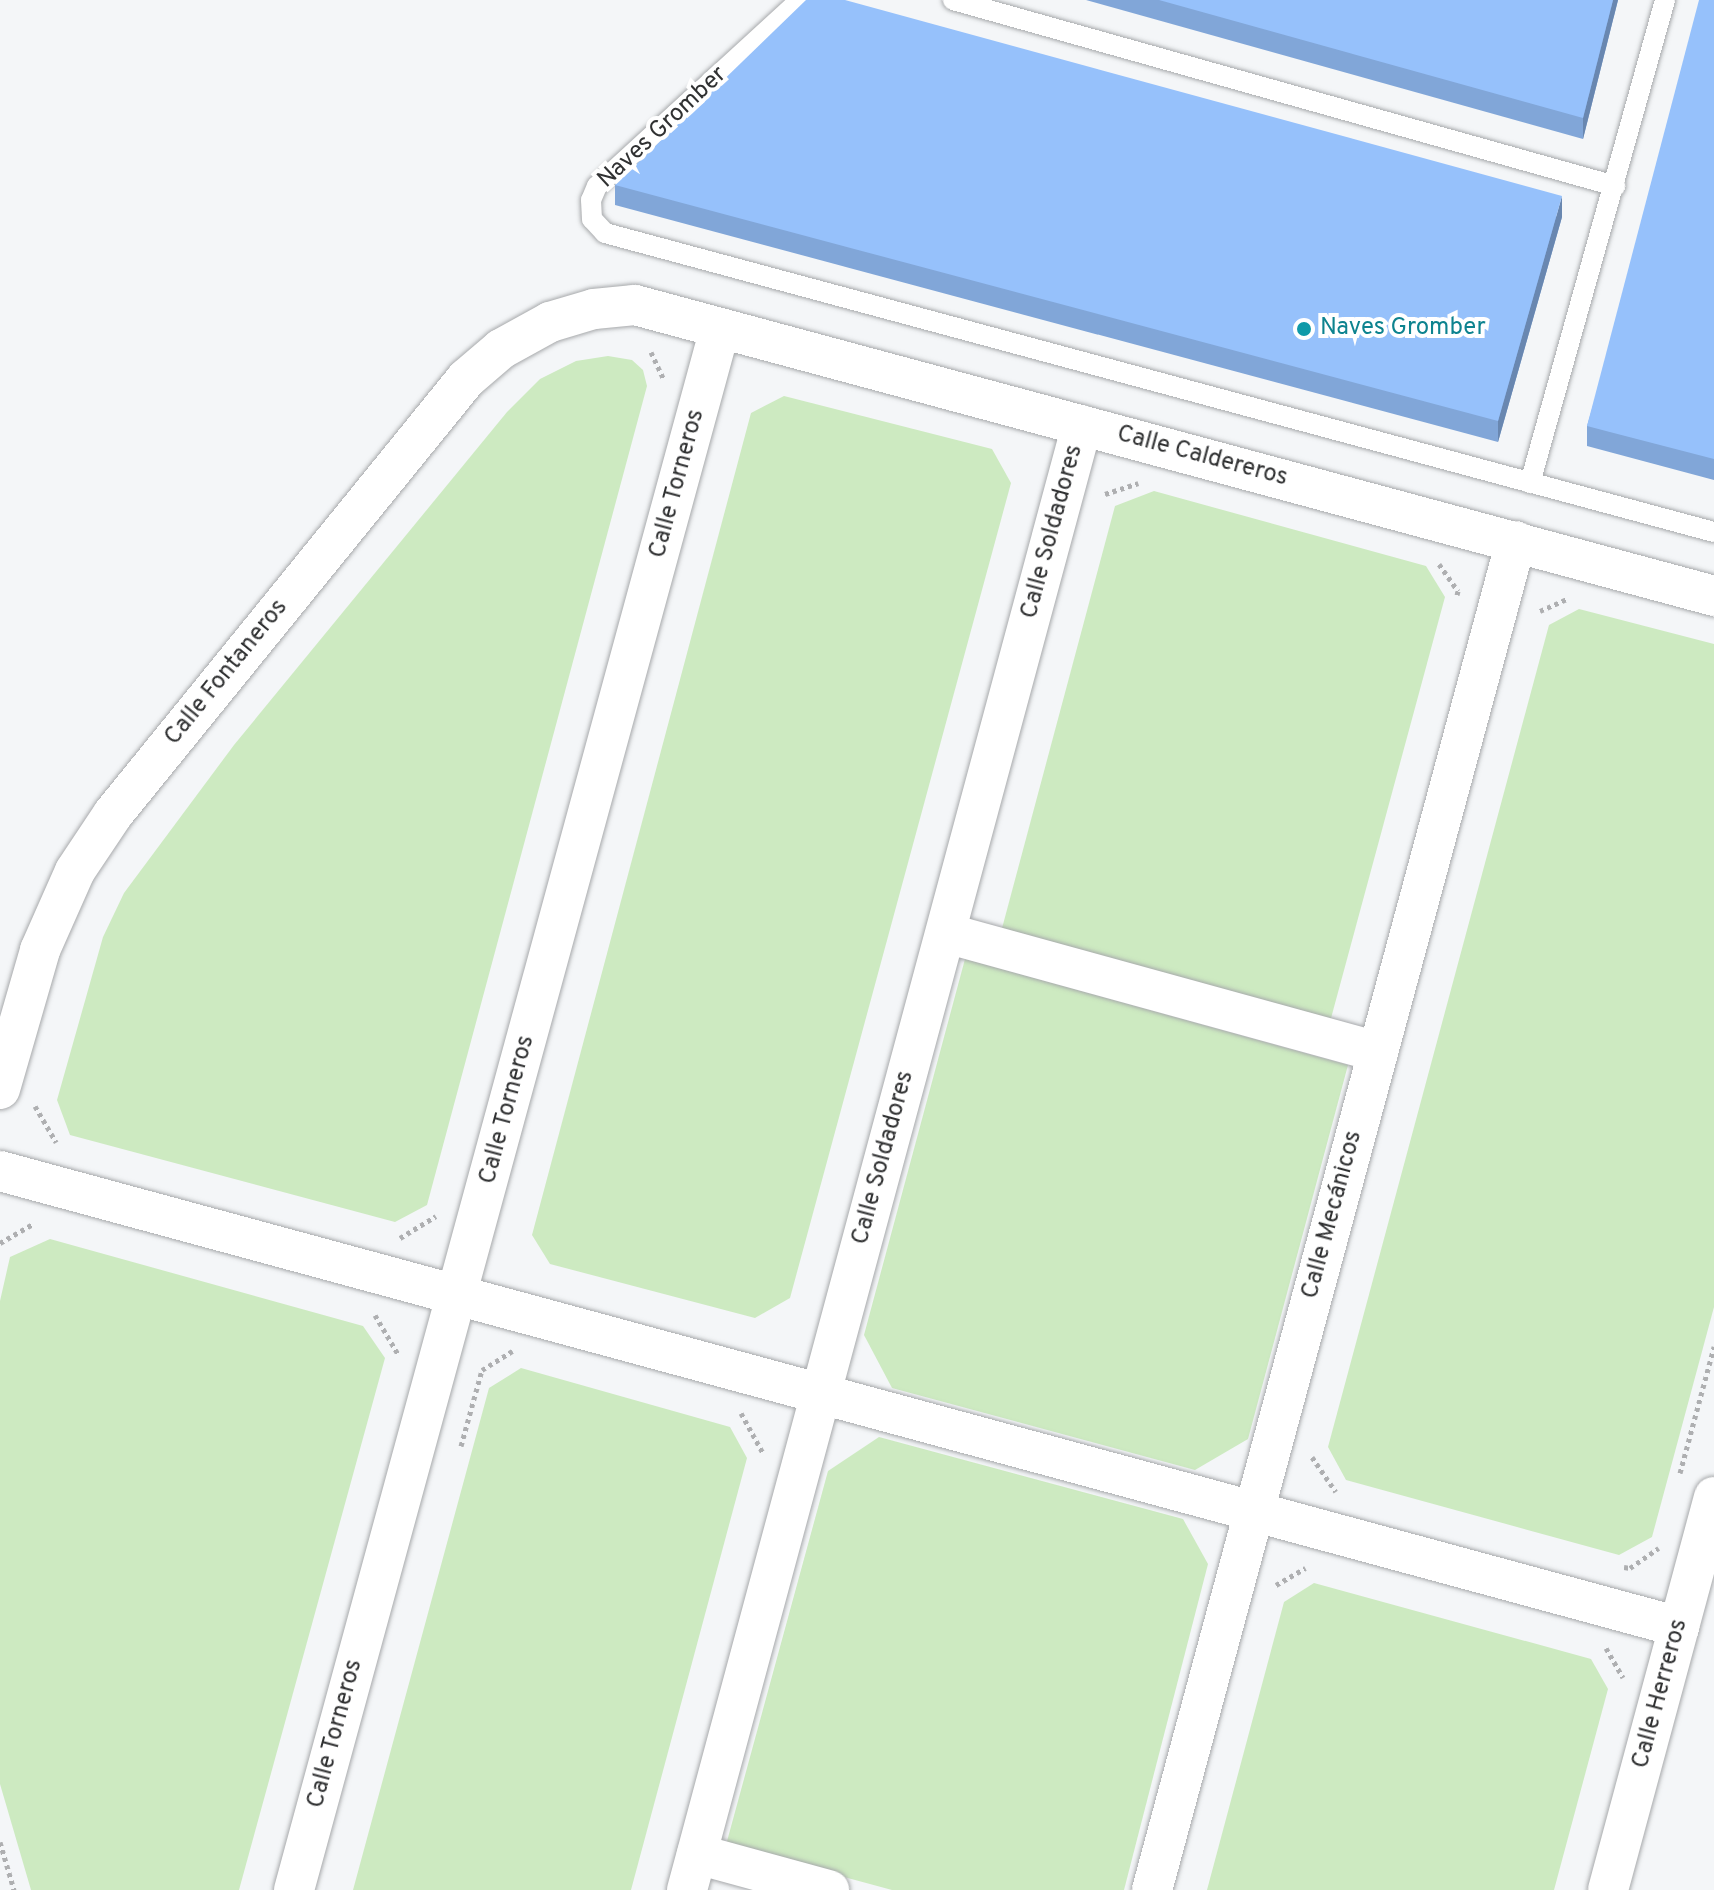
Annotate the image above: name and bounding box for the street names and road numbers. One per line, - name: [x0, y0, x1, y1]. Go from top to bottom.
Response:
- street label: Naves Gromber: [593, 61, 733, 195]
- street label: Calle Torneros: [644, 406, 712, 562]
- street label: Calle Caldereros: [1114, 420, 1290, 494]
- street label: Calle Soldadores: [1016, 442, 1090, 622]
- street label: Calle Fontaneros: [159, 594, 295, 752]
- street label: Calle Torneros: [474, 1032, 542, 1188]
- street label: Calle Soldadores: [847, 1068, 921, 1248]
- street label: Calle Mecánicos: [1297, 1128, 1369, 1302]
- street label: Calle Herreros: [1627, 1616, 1695, 1772]
- street label: Calle Torneros: [302, 1656, 370, 1812]

